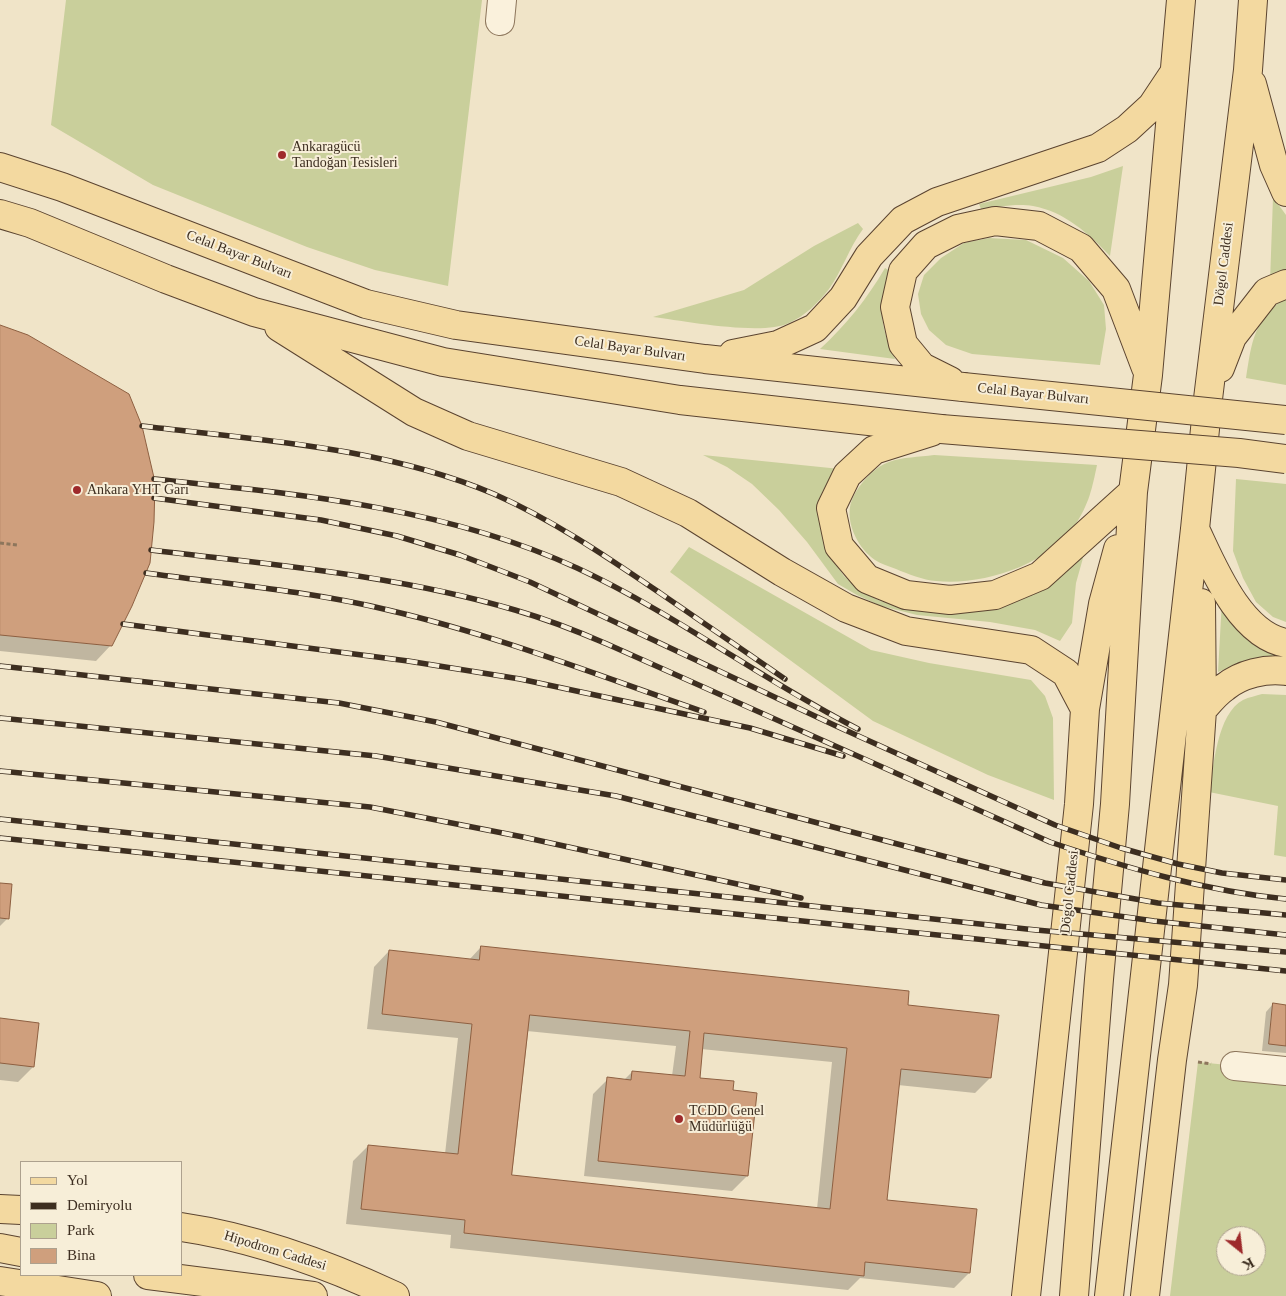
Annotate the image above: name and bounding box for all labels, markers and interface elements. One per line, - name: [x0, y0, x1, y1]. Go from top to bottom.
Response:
- place label: Ankaragücü Tandoğan Tesisleri: [292, 139, 398, 172]
- marker: Ankaragücü Tandoğan Tesisleri: [276, 149, 288, 161]
- street label: Dögol Caddesi: [1211, 221, 1237, 307]
- street label: Celal Bayar Bulvarı: [184, 227, 294, 283]
- street label: Celal Bayar Bulvarı: [573, 333, 687, 365]
- street label: Celal Bayar Bulvarı: [976, 380, 1090, 408]
- place label: Ankara YHT Garı: [87, 482, 189, 498]
- marker: Ankara YHT Garı: [71, 484, 83, 496]
- street label: Dögol Caddesi: [1057, 850, 1083, 934]
- place label: TCDD Genel Müdürlüğü: [689, 1103, 764, 1136]
- marker: TCDD Genel Müdürlüğü: [673, 1113, 685, 1125]
- legend: [20, 1161, 182, 1276]
- text: Yol: [67, 1172, 88, 1188]
- text: Demiryolu: [67, 1197, 132, 1213]
- text: Park: [67, 1222, 95, 1238]
- north arrow: [1216, 1226, 1266, 1276]
- street label: Hipodrom Caddesi: [222, 1227, 328, 1275]
- text: Bina: [67, 1247, 95, 1263]
- text: K: [1240, 1254, 1256, 1273]

